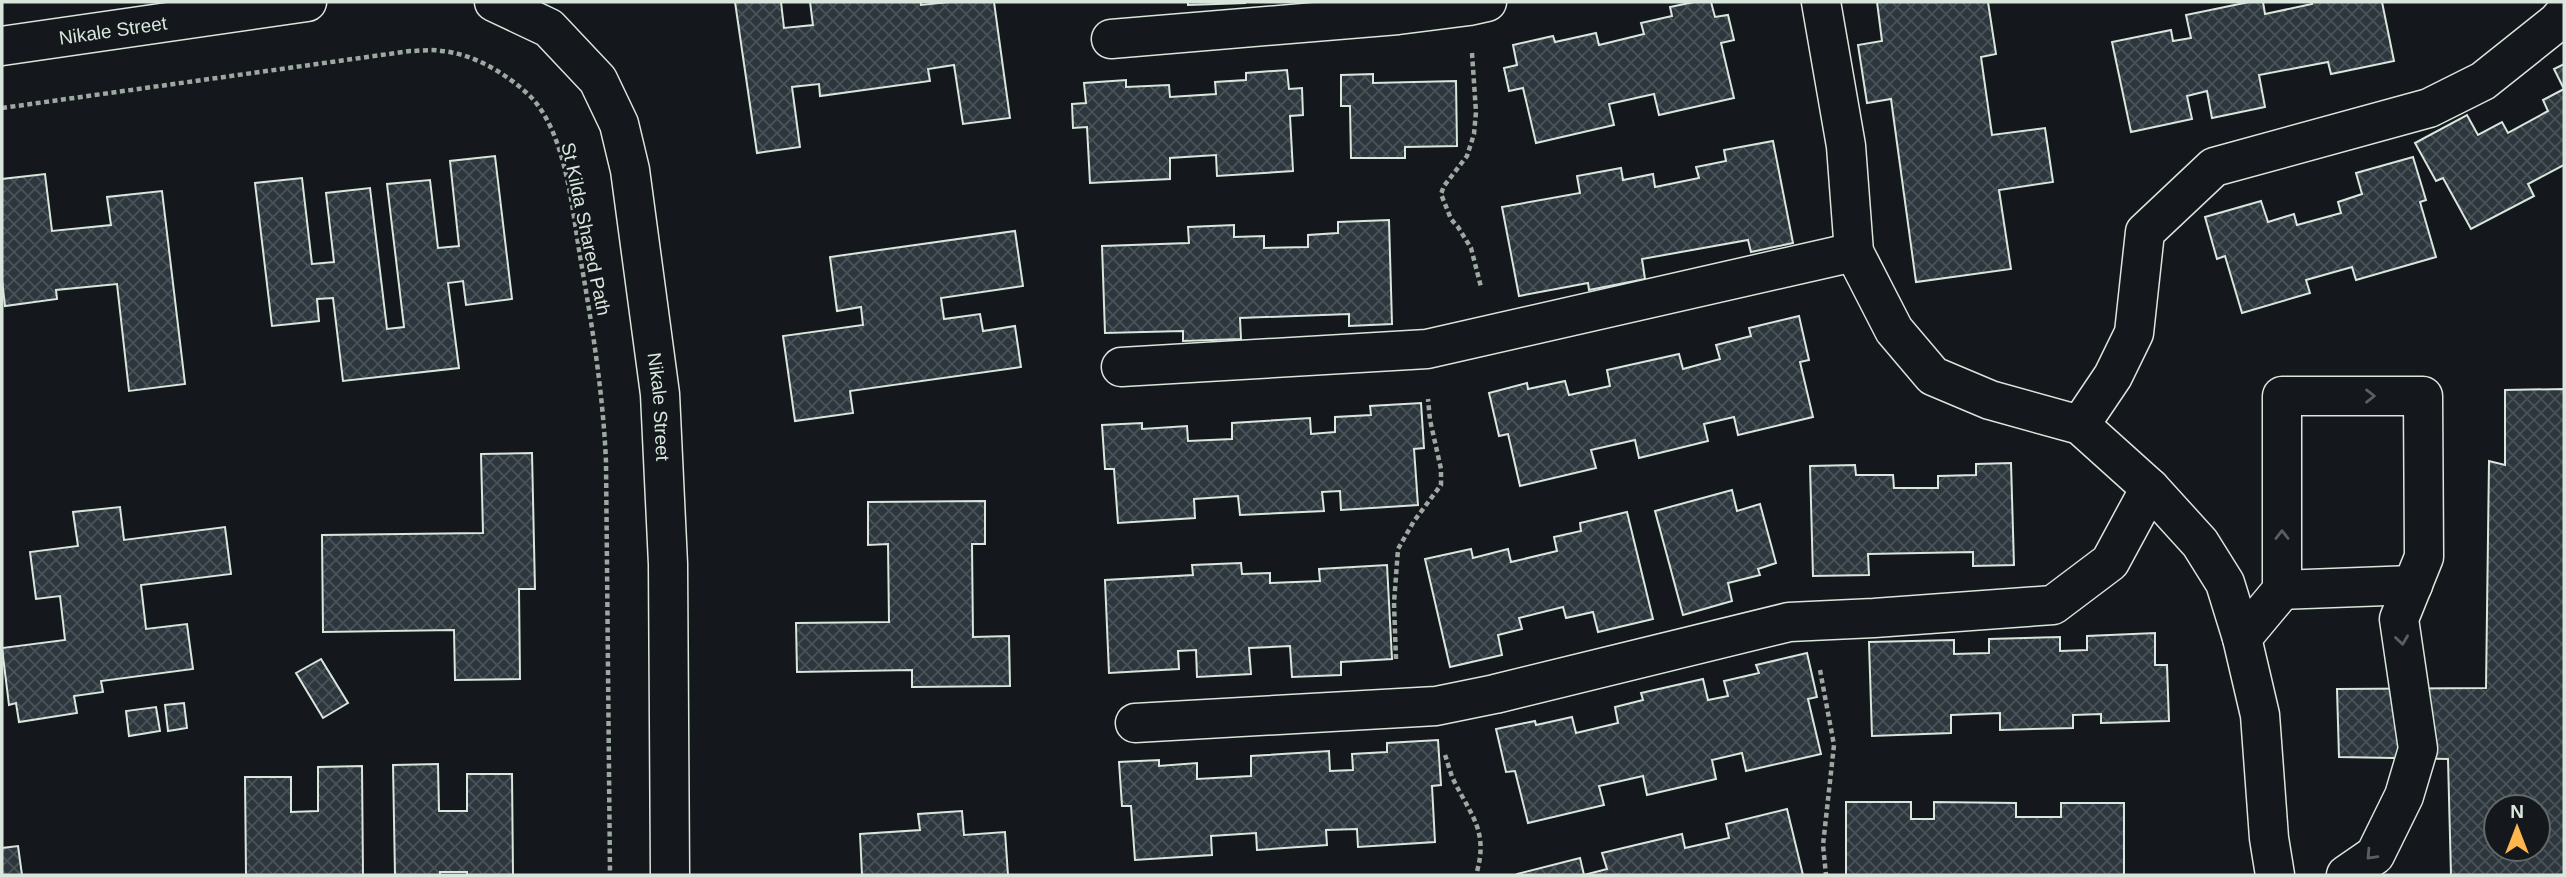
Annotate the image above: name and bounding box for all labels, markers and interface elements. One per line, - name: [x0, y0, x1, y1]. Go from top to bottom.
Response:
- street label: Nikale Street: [57, 12, 169, 48]
- street label: St Kilda Shared Path: [557, 141, 615, 317]
- street label: Nikale Street: [644, 351, 674, 462]
- one-way arrow: [2366, 388, 2376, 404]
- one-way arrow: [2274, 529, 2290, 540]
- one-way arrow: [2395, 634, 2410, 646]
- north arrow: [2482, 793, 2552, 863]
- text: N: [2510, 801, 2524, 822]
- one-way arrow: [2367, 846, 2379, 859]

